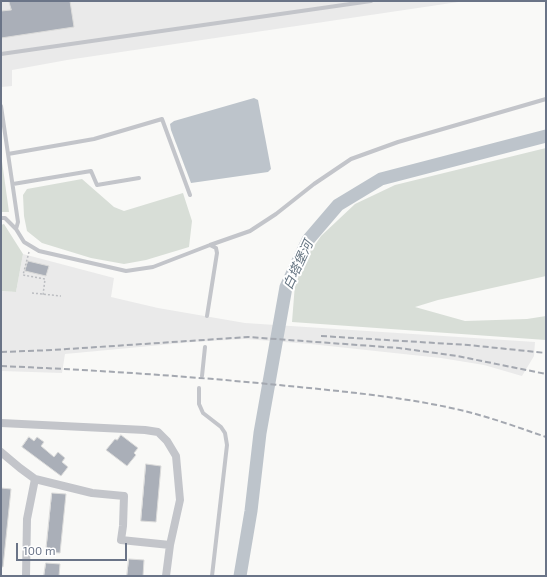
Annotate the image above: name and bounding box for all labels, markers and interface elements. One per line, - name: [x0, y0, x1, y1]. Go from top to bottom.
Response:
- water label: 白塔堡河: [280, 238, 316, 292]
- scale bar: [18, 535, 129, 561]
- text: 100 m: [23, 543, 55, 557]

